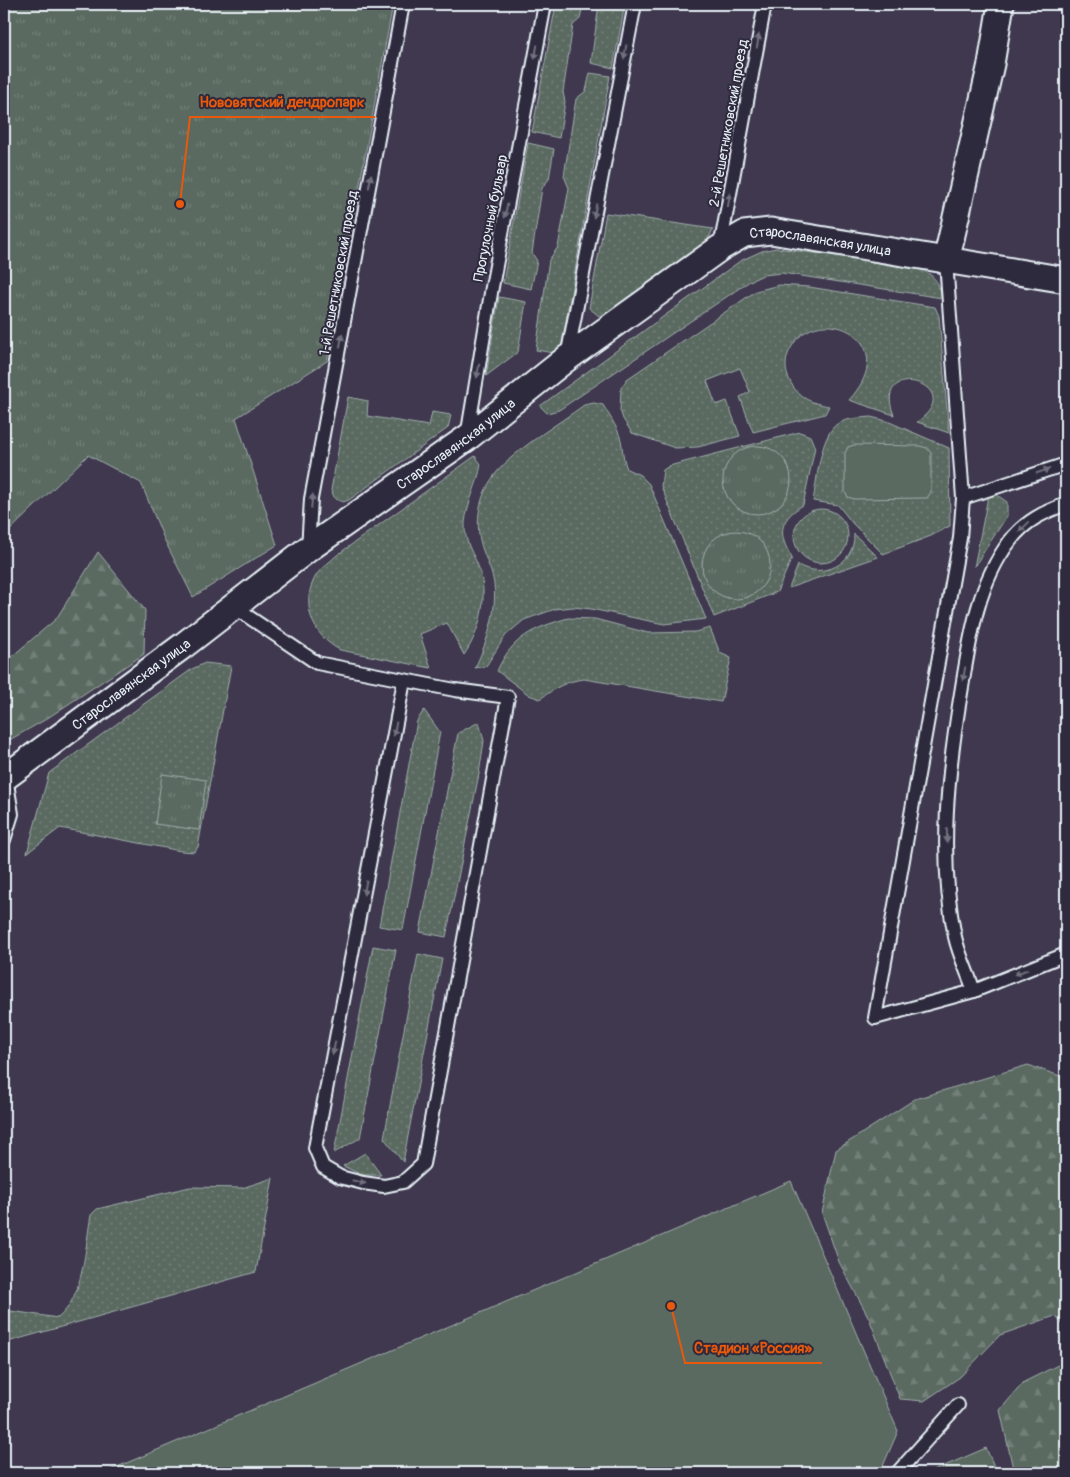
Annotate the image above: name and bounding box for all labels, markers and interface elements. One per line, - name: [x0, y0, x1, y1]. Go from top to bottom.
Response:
- one-way arrow: [755, 32, 763, 48]
- street label: 2-й Решетниковский проезд: [705, 37, 752, 208]
- one-way arrow: [531, 44, 539, 60]
- one-way arrow: [621, 44, 629, 60]
- callout: Нововятский дендропарк: [190, 87, 375, 117]
- text: Нововятский дендропарк: [200, 93, 365, 112]
- street label: Прогулочный бульвар: [470, 153, 511, 283]
- one-way arrow: [367, 173, 375, 189]
- street label: 1-й Решетниковский проезд: [316, 189, 361, 357]
- one-way arrow: [725, 192, 733, 208]
- one-way arrow: [502, 204, 510, 220]
- one-way arrow: [590, 204, 598, 220]
- street label: Старославянская улица: [749, 223, 892, 260]
- one-way arrow: [337, 332, 345, 348]
- one-way arrow: [473, 364, 481, 380]
- street label: Старославянская улица: [393, 395, 519, 494]
- one-way arrow: [1035, 467, 1050, 475]
- one-way arrow: [308, 492, 316, 508]
- one-way arrow: [1018, 521, 1030, 533]
- street label: Старославянская улица: [69, 635, 194, 734]
- one-way arrow: [960, 667, 968, 683]
- one-way arrow: [391, 721, 399, 737]
- one-way arrow: [943, 828, 951, 844]
- one-way arrow: [361, 881, 369, 896]
- one-way arrow: [1013, 968, 1028, 976]
- one-way arrow: [330, 1040, 338, 1056]
- one-way arrow: [352, 1178, 367, 1186]
- callout: Стадион «Россия»: [685, 1333, 822, 1363]
- text: Стадион «Россия»: [694, 1339, 812, 1358]

